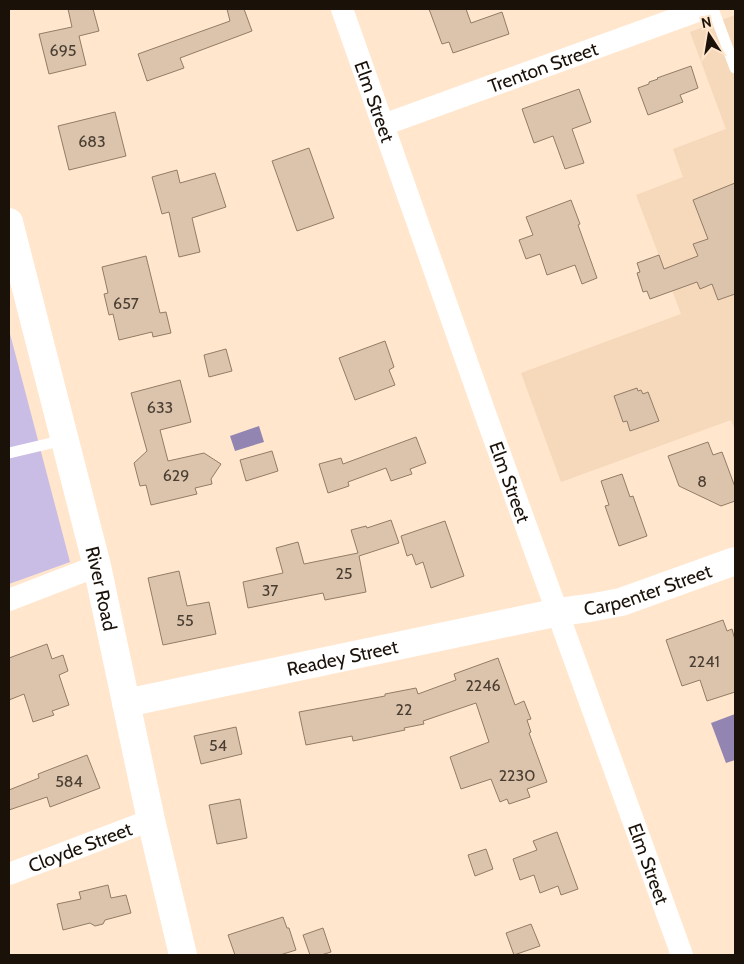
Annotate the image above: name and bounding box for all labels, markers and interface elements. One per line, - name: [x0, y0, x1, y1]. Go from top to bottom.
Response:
- north arrow: [684, 10, 734, 60]
- text: N: [700, 12, 713, 32]
- street label: Trenton Street: [485, 37, 602, 98]
- house number: 695: [50, 41, 76, 60]
- street label: Elm Street: [349, 58, 399, 146]
- house number: 683: [78, 132, 106, 151]
- house number: 657: [113, 294, 139, 313]
- house number: 633: [147, 398, 173, 417]
- street label: Elm Street: [484, 438, 535, 527]
- house number: 629: [163, 466, 189, 485]
- house number: 8: [697, 472, 707, 491]
- street label: River Road: [80, 544, 121, 633]
- street label: Carpenter Street: [582, 559, 715, 621]
- house number: 25: [335, 564, 353, 583]
- house number: 37: [262, 581, 278, 600]
- house number: 55: [176, 611, 194, 630]
- street label: Readey Street: [285, 635, 401, 681]
- house number: 2241: [688, 652, 720, 671]
- house number: 2246: [465, 676, 501, 695]
- house number: 22: [396, 700, 412, 719]
- house number: 54: [209, 736, 227, 755]
- house number: 2230: [499, 766, 535, 785]
- house number: 584: [55, 772, 83, 791]
- street label: Cloyde Street: [25, 817, 136, 878]
- street label: Elm Street: [623, 820, 674, 908]

